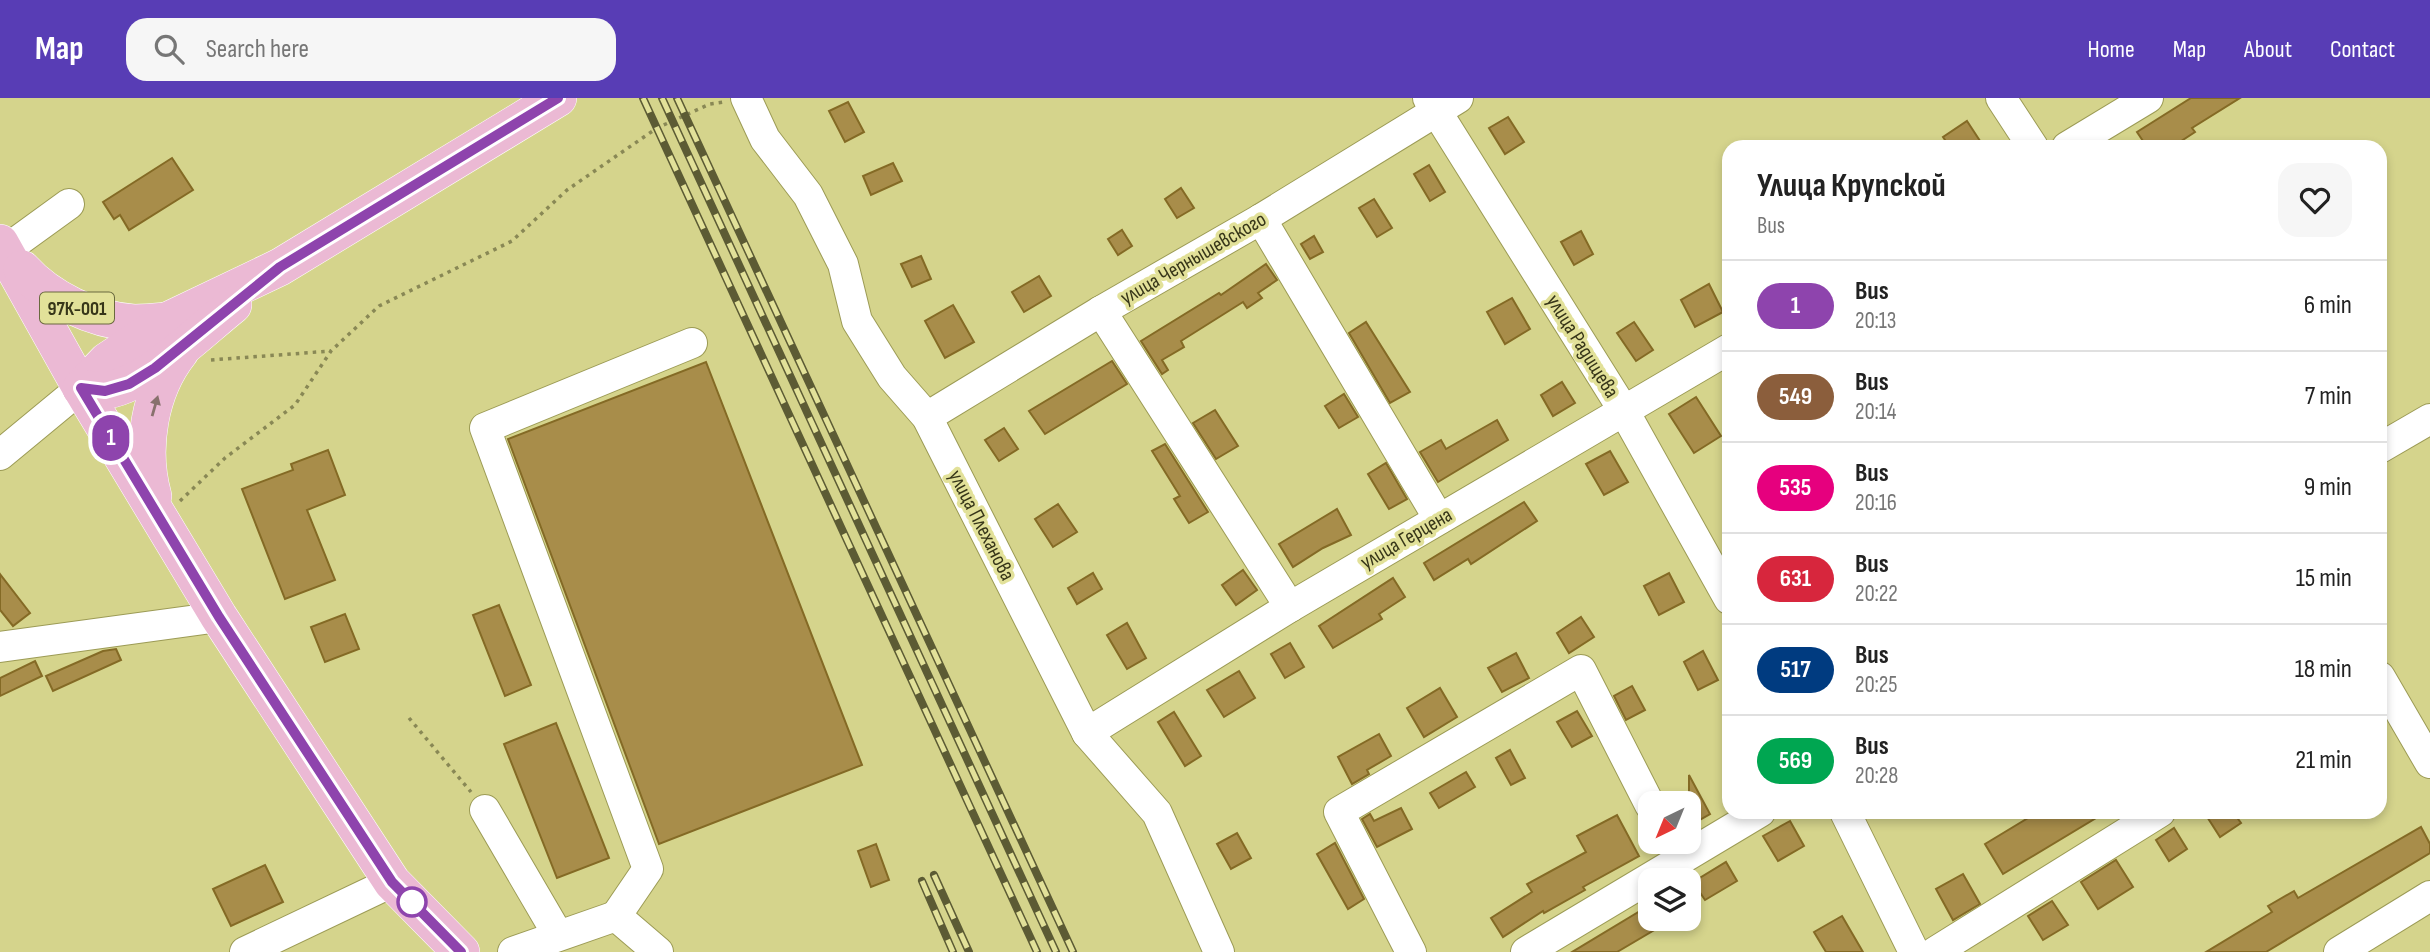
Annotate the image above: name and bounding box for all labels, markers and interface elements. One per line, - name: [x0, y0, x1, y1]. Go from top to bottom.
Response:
- search box: [126, 18, 616, 81]
- text: Map: [35, 29, 84, 69]
- icon: search: [150, 30, 188, 68]
- text: Search here: [206, 34, 309, 65]
- text: Home: [2087, 35, 2135, 64]
- text: Map: [2173, 35, 2206, 64]
- text: About: [2244, 35, 2292, 64]
- text: Contact: [2330, 35, 2395, 64]
- button: heart: [2278, 163, 2352, 237]
- text: Улица Крупской: [1757, 166, 1946, 206]
- street label: улица Чернышевского: [1116, 207, 1271, 310]
- text: Bus: [1757, 212, 1785, 240]
- text: Bus: [1855, 276, 1889, 307]
- street label: улица Радищева: [1541, 290, 1624, 403]
- text: 6 min: [2304, 290, 2352, 321]
- text: 1: [1791, 291, 1800, 320]
- road number: 97К-001: [40, 292, 114, 324]
- text: 20:13: [1855, 307, 1897, 335]
- text: Bus: [1855, 367, 1889, 398]
- text: 7 min: [2305, 381, 2352, 412]
- text: 549: [1779, 382, 1812, 411]
- one-way arrow: [150, 395, 160, 416]
- text: 20:14: [1855, 398, 1896, 426]
- line badge: 1: [88, 415, 134, 461]
- text: 1: [106, 423, 116, 452]
- text: Bus: [1855, 458, 1889, 489]
- street label: улица Плеханова: [943, 466, 1020, 585]
- text: 9 min: [2304, 472, 2352, 503]
- text: 535: [1780, 473, 1811, 502]
- text: 20:16: [1855, 489, 1897, 517]
- street label: улица Герцена: [1356, 502, 1457, 575]
- text: Bus: [1855, 549, 1889, 580]
- text: 15 min: [2296, 563, 2352, 594]
- text: 631: [1780, 564, 1811, 593]
- text: 20:22: [1855, 580, 1898, 608]
- text: Bus: [1855, 640, 1889, 671]
- text: 18 min: [2295, 654, 2352, 685]
- text: 517: [1780, 655, 1811, 684]
- text: 20:25: [1855, 671, 1898, 699]
- text: Bus: [1855, 731, 1889, 762]
- text: 21 min: [2295, 745, 2352, 776]
- text: 569: [1779, 746, 1812, 775]
- text: 20:28: [1855, 762, 1898, 790]
- north arrow: [1638, 791, 1701, 854]
- map controls: [1638, 791, 1701, 931]
- button: layers: [1638, 868, 1701, 931]
- unlabelled marker: [397, 887, 427, 917]

